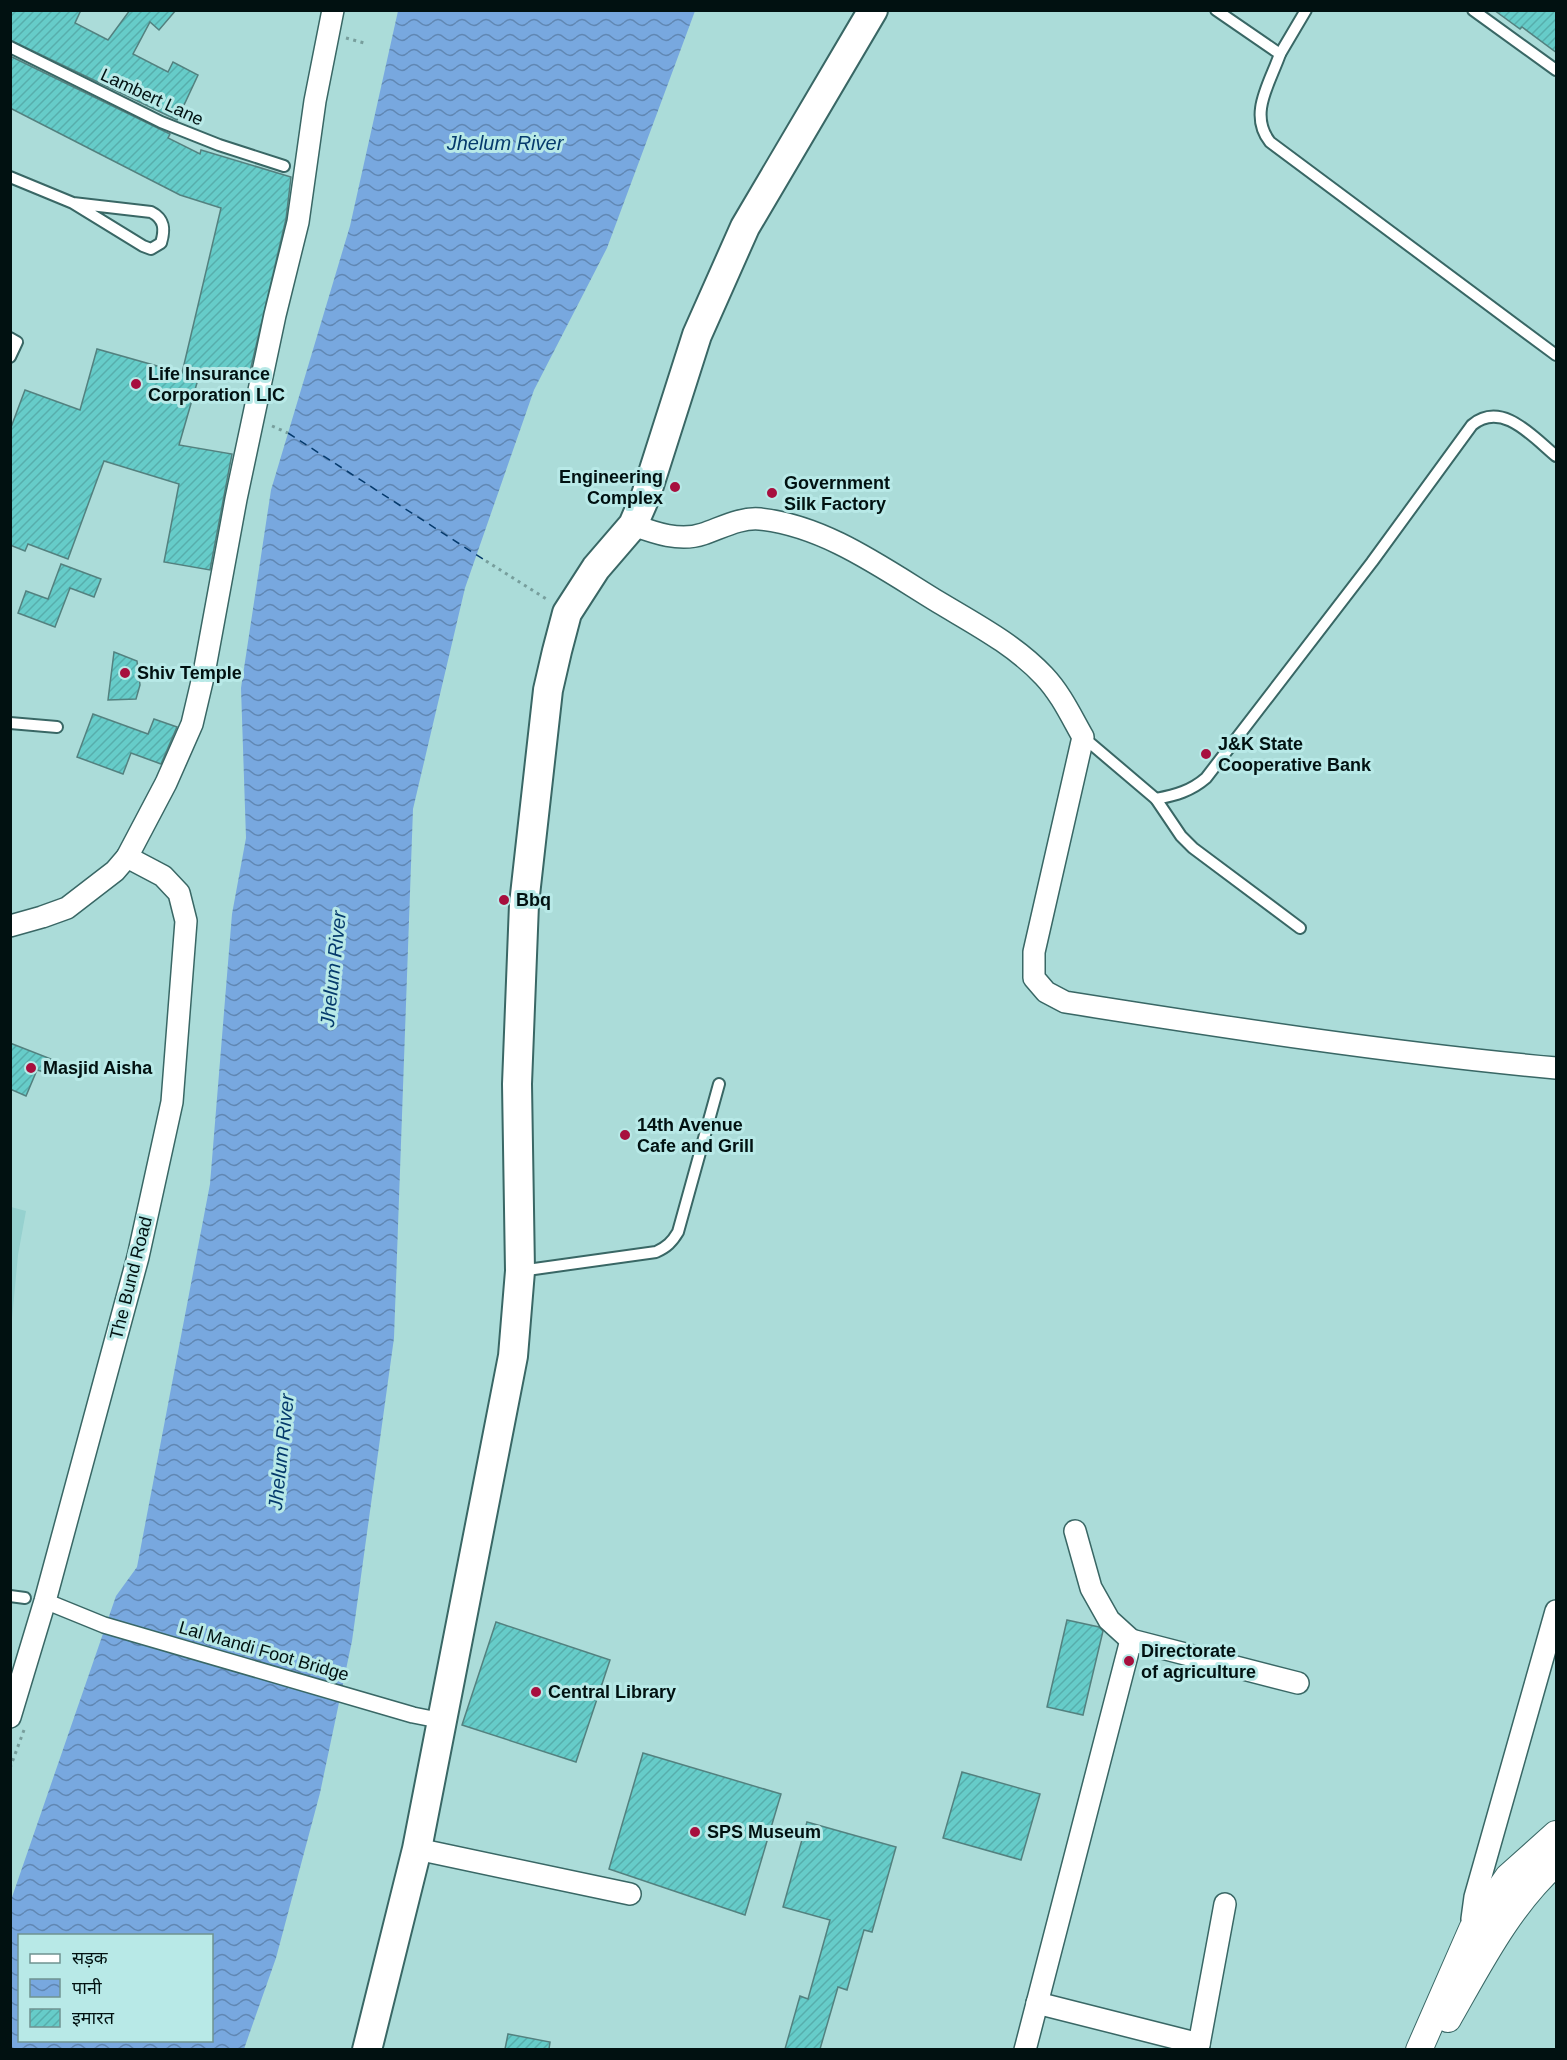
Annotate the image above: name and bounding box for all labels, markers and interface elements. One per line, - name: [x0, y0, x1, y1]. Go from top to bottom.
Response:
- street label: Lambert Lane: [97, 64, 207, 130]
- water label: Jhelum River: [446, 132, 565, 154]
- place label: Life Insurance Corporation LIC: [148, 364, 285, 405]
- marker: Life Insurance Corporation LIC: [129, 377, 143, 391]
- place label: Engineering Complex: [559, 467, 663, 508]
- place label: Government Silk Factory: [784, 473, 890, 514]
- marker: Engineering Complex: [668, 480, 682, 494]
- marker: Government Silk Factory: [765, 486, 779, 500]
- place label: Shiv Temple: [137, 663, 242, 683]
- marker: Shiv Temple: [118, 666, 132, 680]
- place label: J&K State Cooperative Bank: [1218, 734, 1372, 775]
- marker: J&K State Cooperative Bank: [1199, 747, 1213, 761]
- place label: Bbq: [516, 890, 551, 910]
- marker: Bbq: [497, 893, 511, 907]
- water label: Jhelum River: [316, 908, 350, 1029]
- place label: Masjid Aisha: [43, 1058, 153, 1078]
- marker: Masjid Aisha: [24, 1061, 38, 1075]
- place label: 14th Avenue Cafe and Grill: [637, 1115, 754, 1156]
- marker: 14th Avenue Cafe and Grill: [618, 1128, 632, 1142]
- street label: The Bund Road: [106, 1214, 156, 1342]
- water label: Jhelum River: [264, 1391, 298, 1512]
- street label: Lal Mandi Foot Bridge: [177, 1617, 351, 1685]
- place label: Directorate of agriculture: [1141, 1641, 1256, 1682]
- marker: Directorate of agriculture: [1122, 1654, 1136, 1668]
- place label: Central Library: [548, 1682, 676, 1702]
- marker: Central Library: [529, 1685, 543, 1699]
- place label: SPS Museum: [707, 1822, 821, 1842]
- marker: SPS Museum: [688, 1825, 702, 1839]
- legend: [18, 1934, 213, 2042]
- text: सड़क: [72, 1948, 109, 1968]
- text: पानी: [72, 1978, 102, 1998]
- text: इमारत: [72, 2008, 115, 2028]

